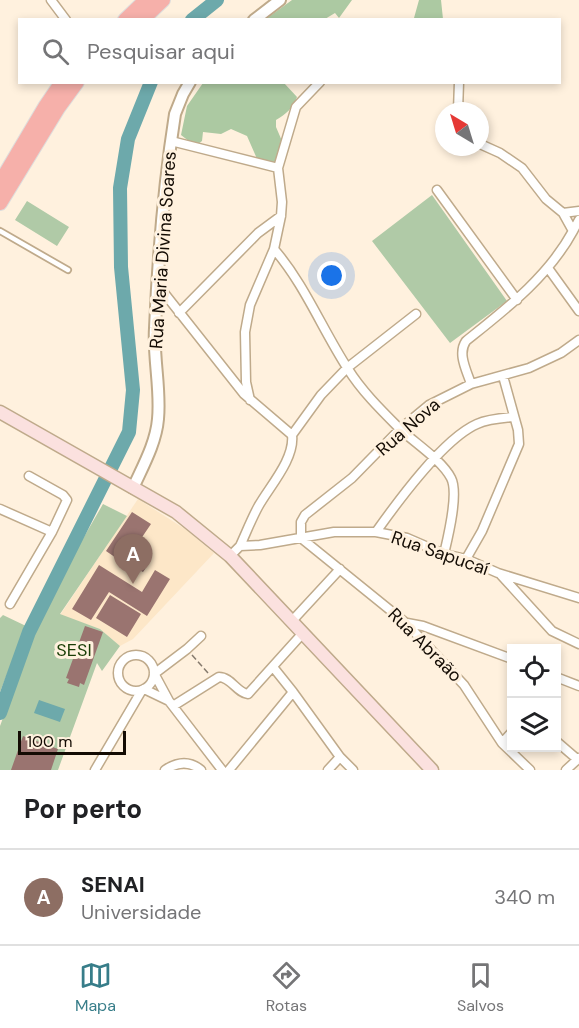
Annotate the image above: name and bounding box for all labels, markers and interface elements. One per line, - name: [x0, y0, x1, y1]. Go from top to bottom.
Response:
- search box: [18, 18, 561, 84]
- icon: search: [39, 35, 72, 68]
- text: Pesquisar aqui: [87, 37, 235, 66]
- north arrow: [435, 102, 489, 156]
- street label: Rua Maria Divina Soares: [144, 150, 182, 350]
- your location: [317, 261, 346, 290]
- street label: Rua Nova: [371, 393, 445, 461]
- street label: Rua Sapucaí: [388, 525, 492, 581]
- pin: A: [114, 534, 152, 584]
- street label: Rua Abraão: [383, 603, 467, 687]
- park label: SESI: [56, 638, 92, 662]
- map controls: [507, 644, 561, 752]
- button: locate: [507, 644, 561, 698]
- button: layers: [507, 698, 561, 752]
- scale bar: [18, 728, 126, 756]
- text: 100 m: [27, 731, 72, 752]
- text: Por perto: [24, 792, 142, 826]
- text: SENAI: [81, 870, 145, 899]
- text: A: [36, 884, 51, 910]
- text: 340 m: [494, 884, 555, 910]
- text: Universidade: [81, 899, 201, 925]
- tab: Mapa: [75, 959, 116, 1016]
- tab: Rotas: [266, 959, 307, 1016]
- tab: Salvos: [457, 959, 504, 1016]

